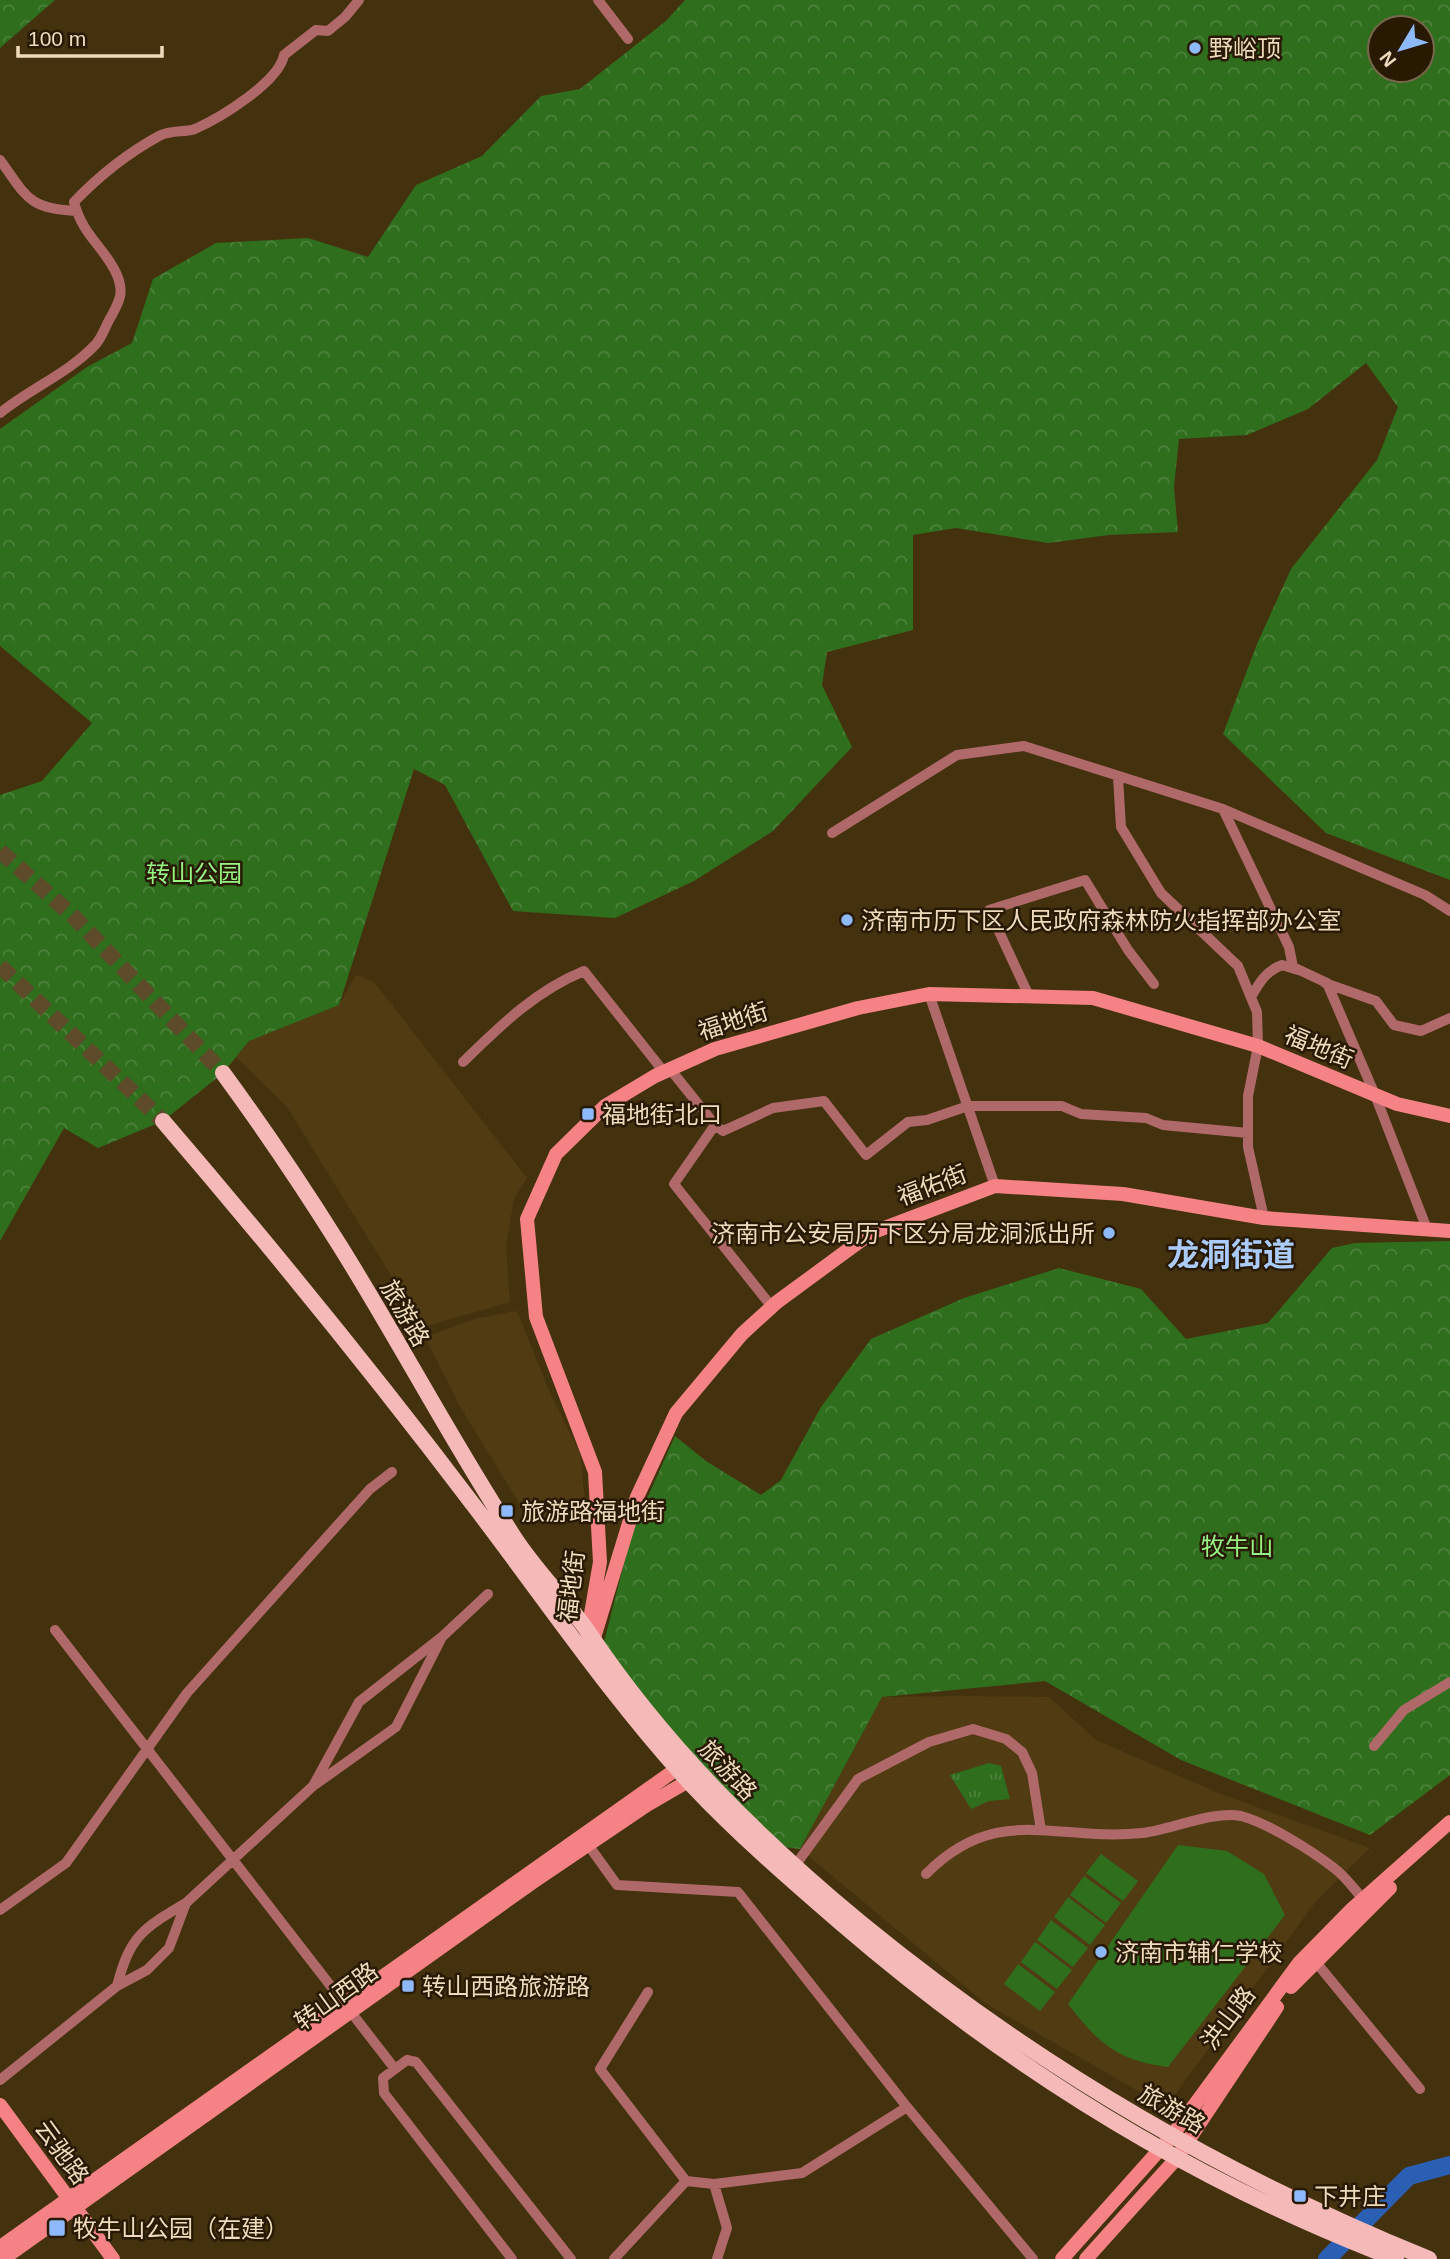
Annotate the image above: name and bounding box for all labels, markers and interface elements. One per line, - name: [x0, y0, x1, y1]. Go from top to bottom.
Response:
- scale bar: [18, 14, 161, 58]
- north arrow: [1366, 14, 1436, 84]
- text: 100 m: [28, 27, 86, 50]
- place label: 野峪顶: [1209, 35, 1281, 62]
- marker: 野峪顶: [1187, 40, 1203, 56]
- text: N: [1375, 47, 1400, 71]
- park label: 转山公园: [146, 860, 242, 887]
- place label: 济南市历下区人民政府森林防火指挥部办公室: [861, 907, 1341, 934]
- marker: 济南市历下区人民政府森林防火指挥部办公室: [839, 912, 855, 928]
- street label: 福地街: [695, 997, 771, 1045]
- street label: 福地街: [1281, 1021, 1357, 1073]
- place label: 福地街北口: [602, 1101, 722, 1128]
- marker: 福地街北口: [580, 1106, 596, 1122]
- street label: 福佑街: [894, 1159, 970, 1211]
- place label: 济南市公安局历下区分局龙洞派出所: [711, 1220, 1095, 1247]
- marker: 济南市公安局历下区分局龙洞派出所: [1101, 1225, 1117, 1241]
- district label: 龙洞街道: [1167, 1237, 1295, 1273]
- street label: 旅游路: [375, 1275, 435, 1351]
- place label: 旅游路福地街: [521, 1498, 665, 1525]
- marker: 旅游路福地街: [499, 1503, 515, 1519]
- park label: 牧牛山: [1201, 1533, 1273, 1560]
- street label: 福地街: [553, 1549, 589, 1623]
- street label: 旅游路: [694, 1734, 762, 1806]
- place label: 济南市辅仁学校: [1115, 1939, 1283, 1966]
- marker: 济南市辅仁学校: [1093, 1944, 1109, 1960]
- street label: 转山西路: [289, 1957, 383, 2035]
- place label: 转山西路旅游路: [422, 1973, 590, 2000]
- marker: 转山西路旅游路: [400, 1978, 416, 1994]
- street label: 洪山路: [1196, 1981, 1260, 2055]
- street label: 旅游路: [1134, 2079, 1210, 2139]
- street label: 云驰路: [30, 2115, 94, 2189]
- place label: 下井庄: [1314, 2183, 1386, 2210]
- marker: 下井庄: [1292, 2188, 1308, 2204]
- place label: 牧牛山公园（在建）: [73, 2215, 289, 2242]
- marker: 牧牛山公园（在建）: [47, 2218, 67, 2238]

